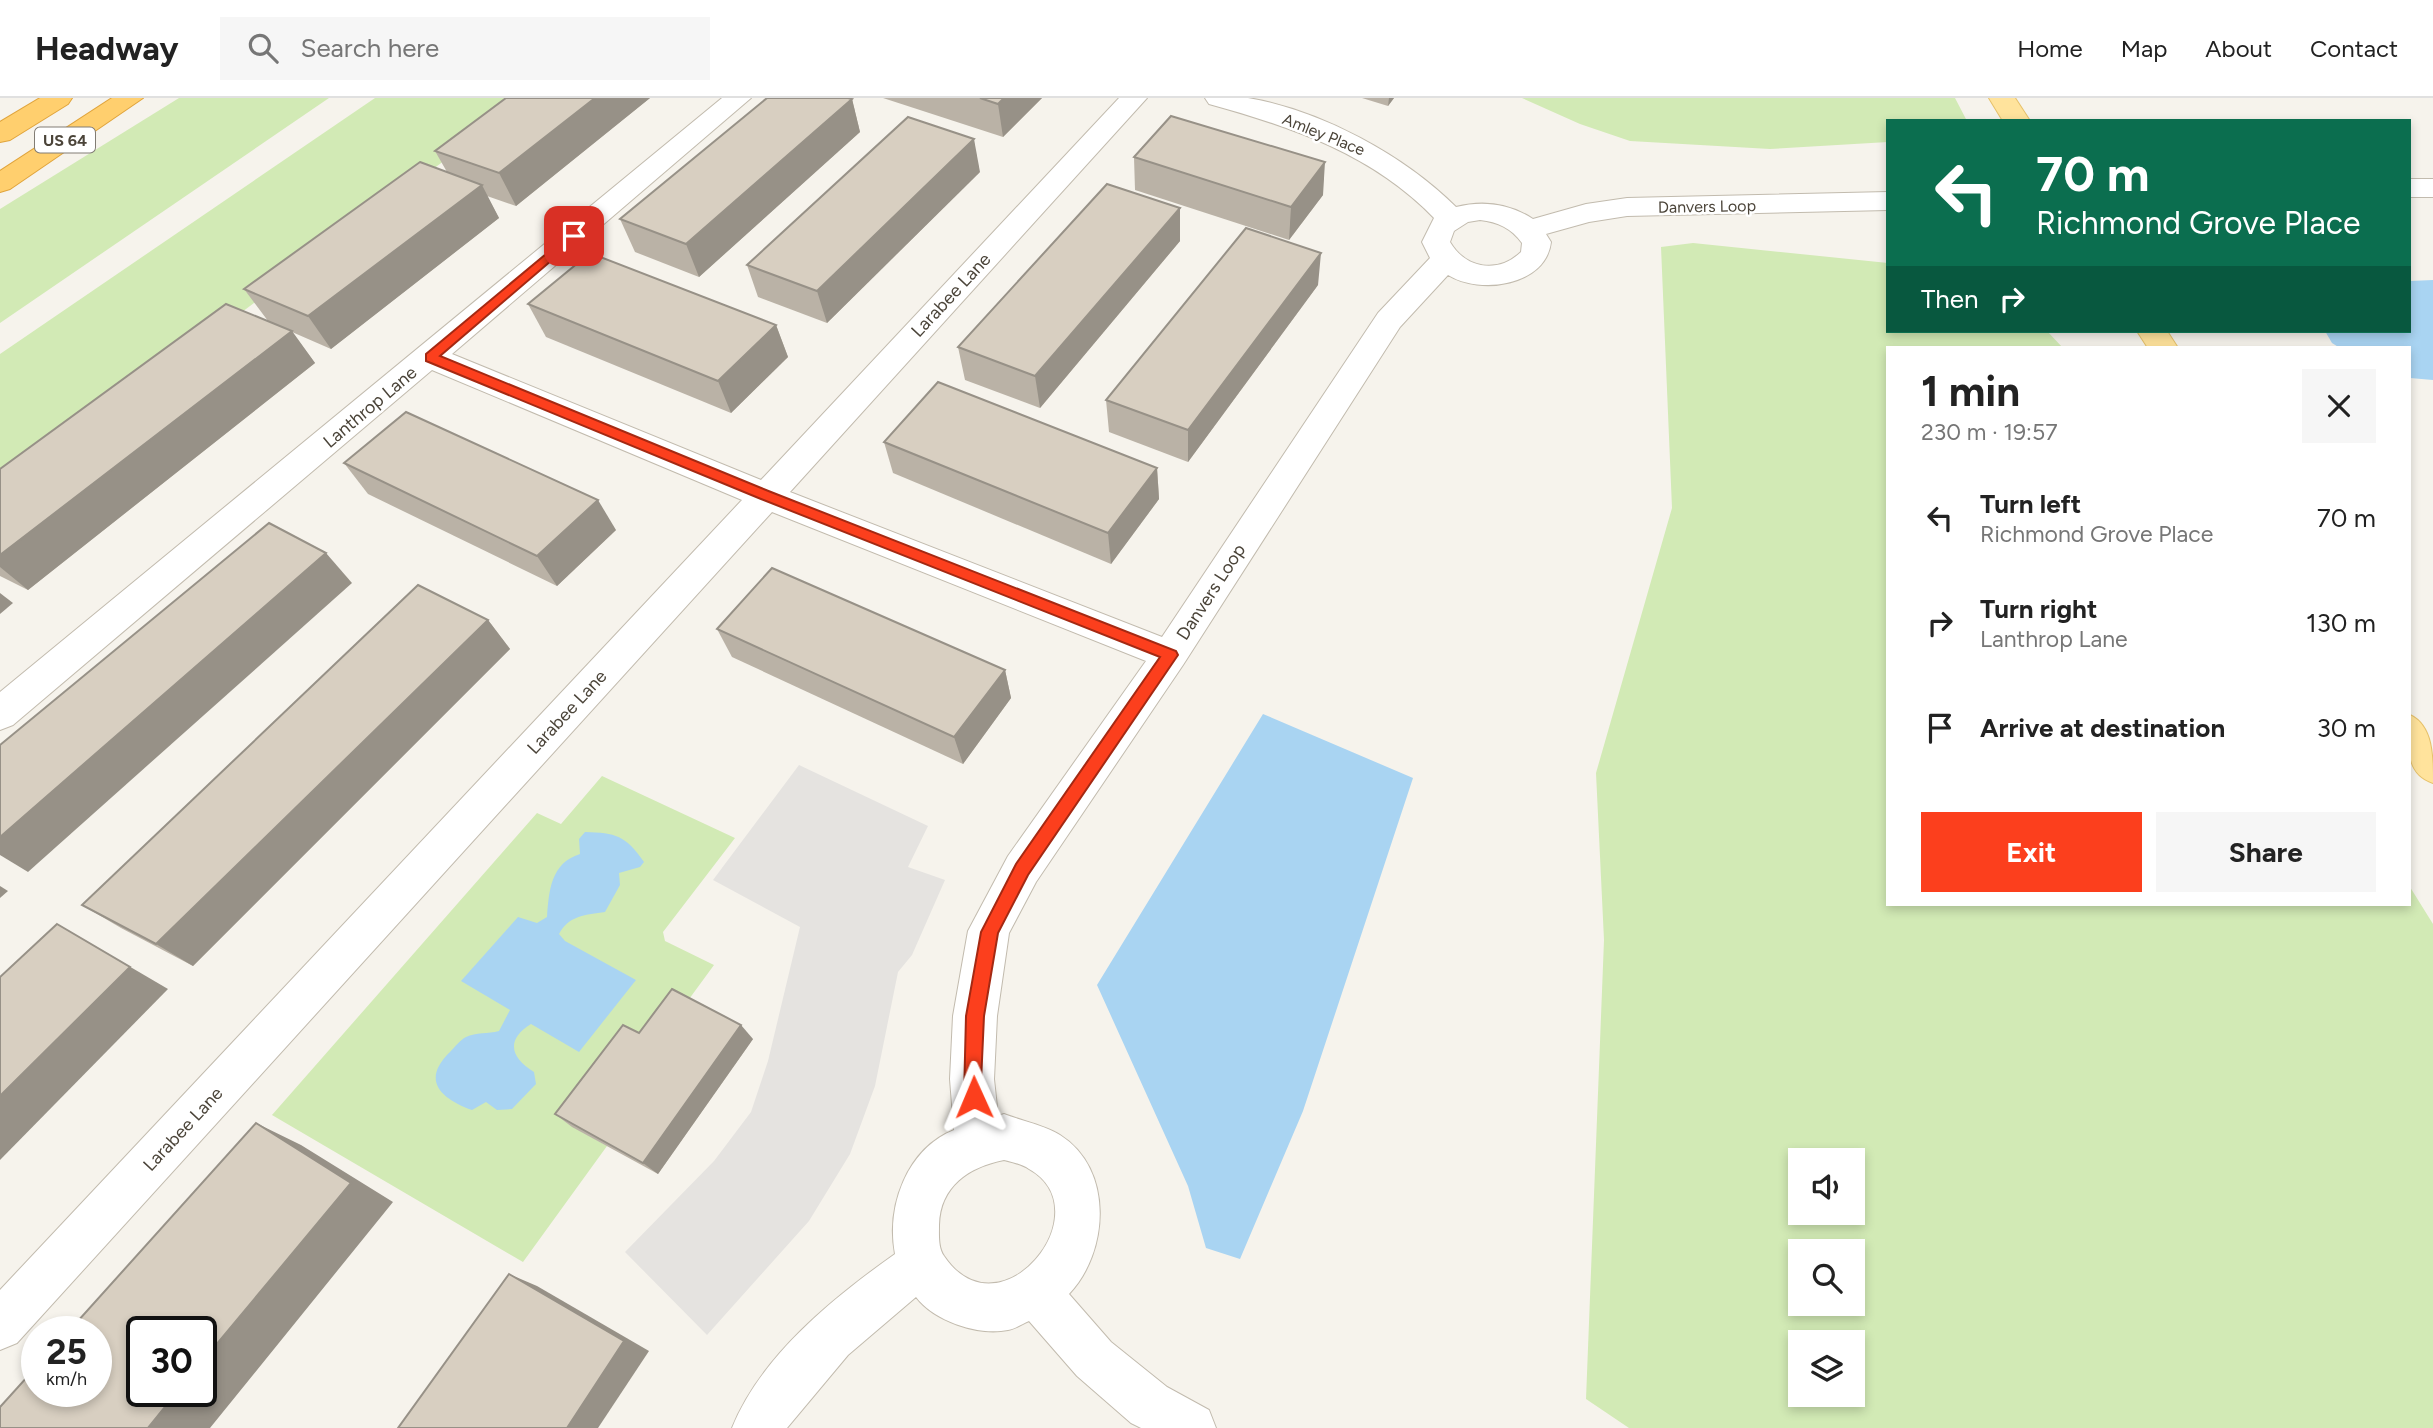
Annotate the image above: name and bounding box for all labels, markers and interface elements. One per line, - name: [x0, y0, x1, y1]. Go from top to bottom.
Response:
- search box: [220, 17, 710, 80]
- text: Headway: [35, 29, 178, 68]
- icon: search: [244, 29, 282, 67]
- text: Search here: [300, 32, 439, 64]
- text: Home: [2017, 34, 2083, 63]
- text: Map: [2121, 34, 2167, 63]
- text: About: [2205, 34, 2272, 63]
- text: Contact: [2310, 34, 2398, 63]
- street label: Amley Place: [1280, 109, 1368, 160]
- road number: US 64: [35, 128, 95, 152]
- text: 70 m: [2036, 144, 2149, 203]
- icon: left: [1921, 147, 2012, 238]
- street label: Danvers Loop: [1658, 196, 1756, 217]
- text: Richmond Grove Place: [2036, 204, 2361, 242]
- pin: [544, 206, 604, 266]
- icon: arrive: [555, 217, 593, 255]
- street label: Larabee Lane: [907, 248, 996, 342]
- icon: right: [1993, 280, 2031, 318]
- text: Then: [1921, 283, 1979, 315]
- street label: Lanthrop Lane: [319, 361, 421, 453]
- text: 1 min: [1921, 366, 2020, 417]
- button: close: [2302, 369, 2376, 443]
- text: 230 m · 19:57: [1921, 418, 2057, 446]
- text: Turn left: [1980, 488, 2081, 520]
- icon: left: [1921, 499, 1959, 537]
- text: 70 m: [2317, 502, 2376, 534]
- text: Richmond Grove Place: [1980, 520, 2213, 548]
- street label: Danvers Loop: [1172, 540, 1250, 644]
- text: Turn right: [1980, 593, 2097, 625]
- icon: right: [1921, 604, 1959, 642]
- text: 130 m: [2306, 607, 2376, 639]
- text: Lanthrop Lane: [1980, 625, 2128, 653]
- street label: Larabee Lane: [523, 665, 612, 759]
- icon: arrive: [1921, 709, 1959, 747]
- text: Arrive at destination: [1980, 712, 2225, 744]
- text: 30 m: [2317, 712, 2376, 744]
- button: Exit: [1921, 812, 2142, 892]
- button: Share: [2156, 812, 2376, 892]
- position arrow: [937, 1060, 1011, 1134]
- street label: Larabee Lane: [139, 1082, 228, 1176]
- map controls: [1788, 1148, 1865, 1407]
- button: sound: [1788, 1148, 1865, 1225]
- button: search: [1788, 1239, 1865, 1316]
- speed limit sign: 30: [126, 1316, 217, 1407]
- button: layers: [1788, 1330, 1865, 1407]
- text: 25: [46, 1331, 87, 1373]
- text: km/h: [46, 1368, 87, 1390]

